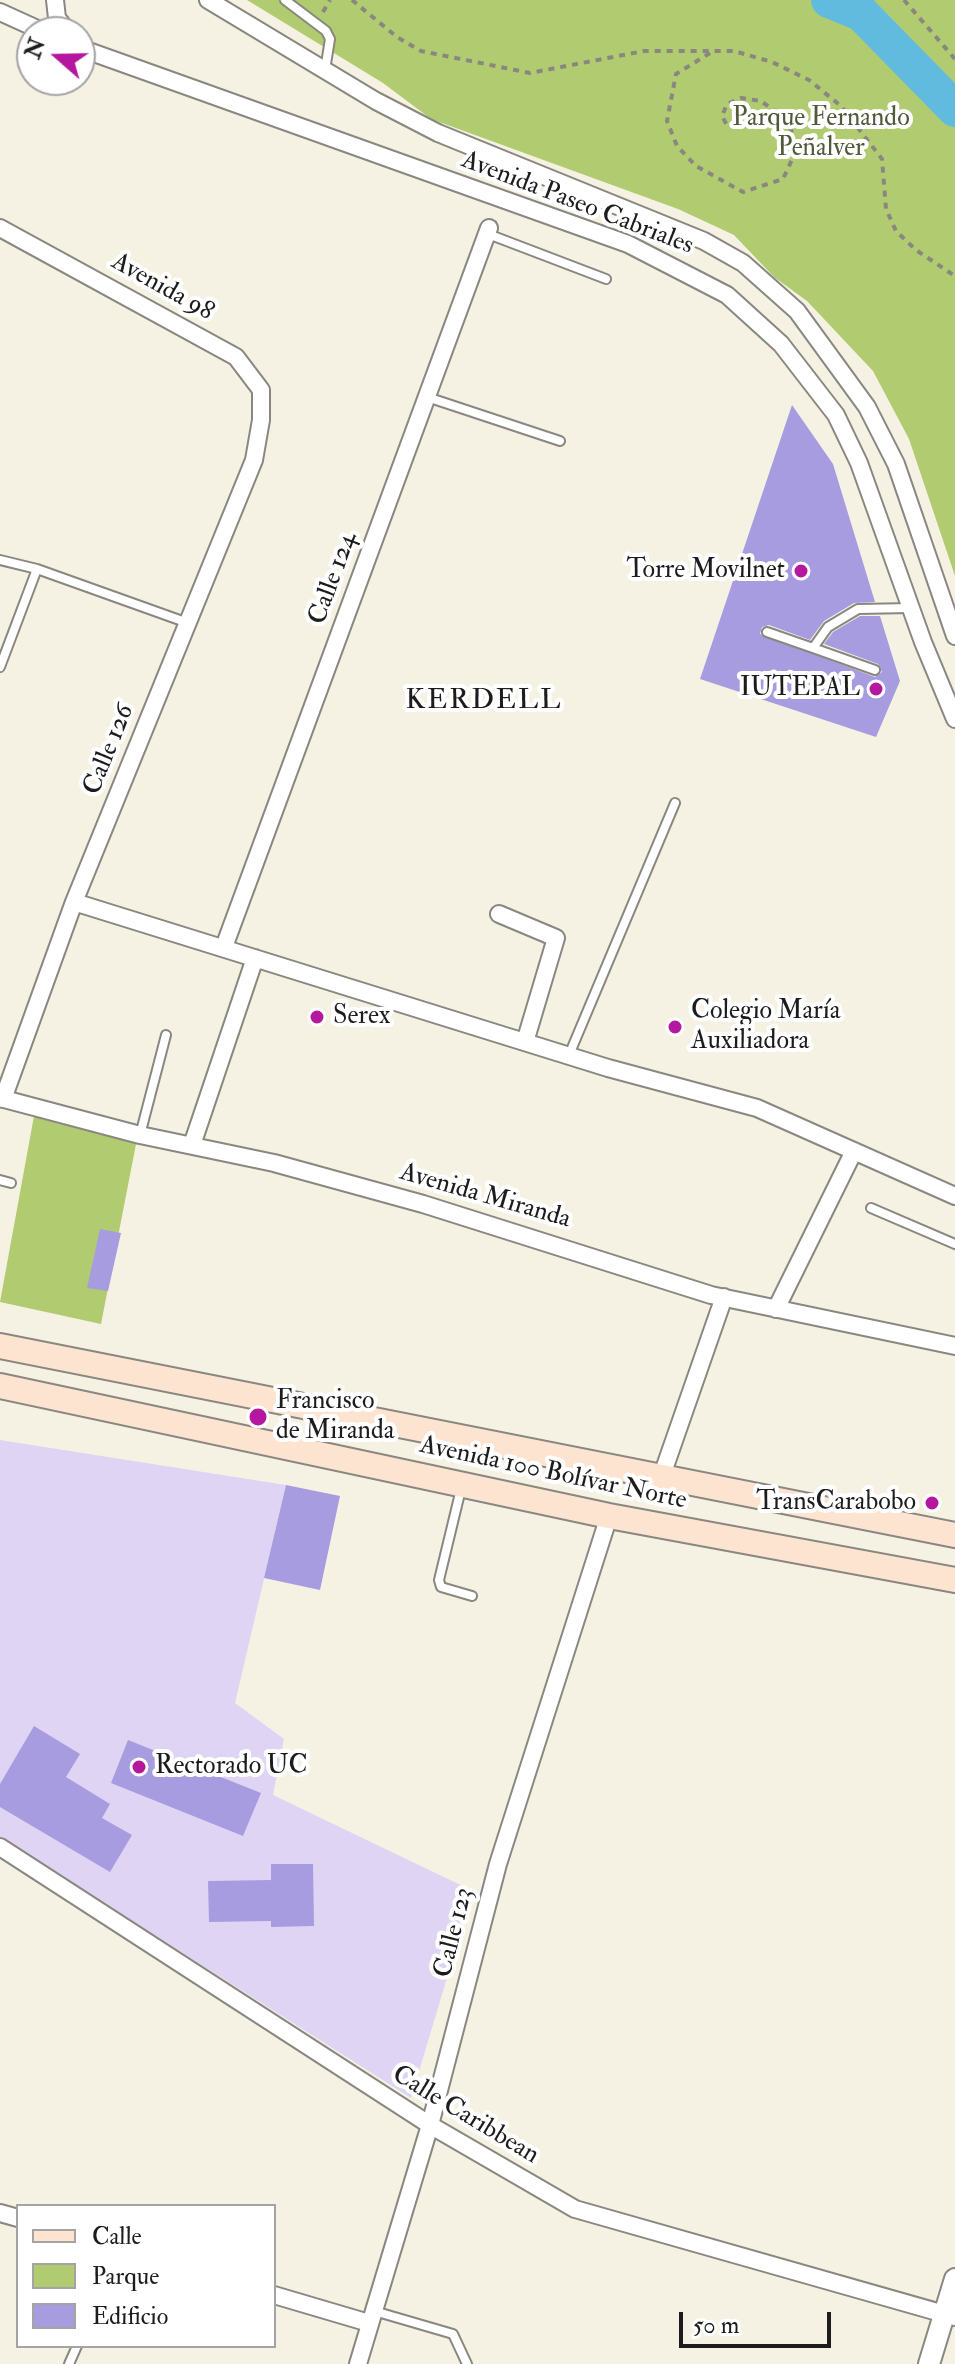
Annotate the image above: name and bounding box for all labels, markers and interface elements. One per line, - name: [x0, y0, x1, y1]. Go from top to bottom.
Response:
- north arrow: [16, 16, 96, 96]
- text: N: [19, 34, 52, 63]
- park label: Parque Fernando Peñalver: [732, 103, 910, 164]
- street label: Avenida Paseo Cabriales: [457, 145, 697, 263]
- street label: Avenida 98: [105, 247, 219, 329]
- street label: Calle 124: [303, 529, 365, 629]
- place label: Torre Movilnet: [626, 555, 785, 587]
- marker: Torre Movilnet: [792, 562, 810, 580]
- place label: IUTEPAL: [740, 673, 860, 705]
- marker: IUTEPAL: [867, 680, 885, 698]
- district label: KERDELL: [405, 685, 563, 719]
- street label: Calle 126: [78, 700, 142, 800]
- place label: Colegio María Auxiliadora: [691, 996, 840, 1058]
- place label: Serex: [333, 1001, 390, 1033]
- marker: Serex: [308, 1008, 326, 1026]
- marker: Colegio María Auxiliadora: [666, 1018, 684, 1036]
- street label: Avenida Miranda: [396, 1158, 574, 1236]
- place label: Francisco de Miranda: [276, 1386, 394, 1448]
- marker: Francisco de Miranda: [247, 1406, 269, 1428]
- street label: Avenida 100 Bolívar Norte: [417, 1430, 689, 1518]
- place label: TransCarabobo: [756, 1487, 916, 1519]
- marker: TransCarabobo: [923, 1494, 941, 1512]
- place label: Rectorado UC: [155, 1751, 307, 1783]
- marker: Rectorado UC: [130, 1758, 148, 1776]
- street label: Calle 123: [429, 1885, 481, 1981]
- street label: Calle Caribbean: [386, 2060, 544, 2172]
- legend: [16, 2204, 276, 2348]
- text: Calle: [92, 2221, 142, 2252]
- text: Parque: [92, 2261, 159, 2292]
- scale bar: [683, 2296, 835, 2346]
- text: Edificio: [92, 2301, 168, 2332]
- text: 50 m: [693, 2310, 739, 2341]

